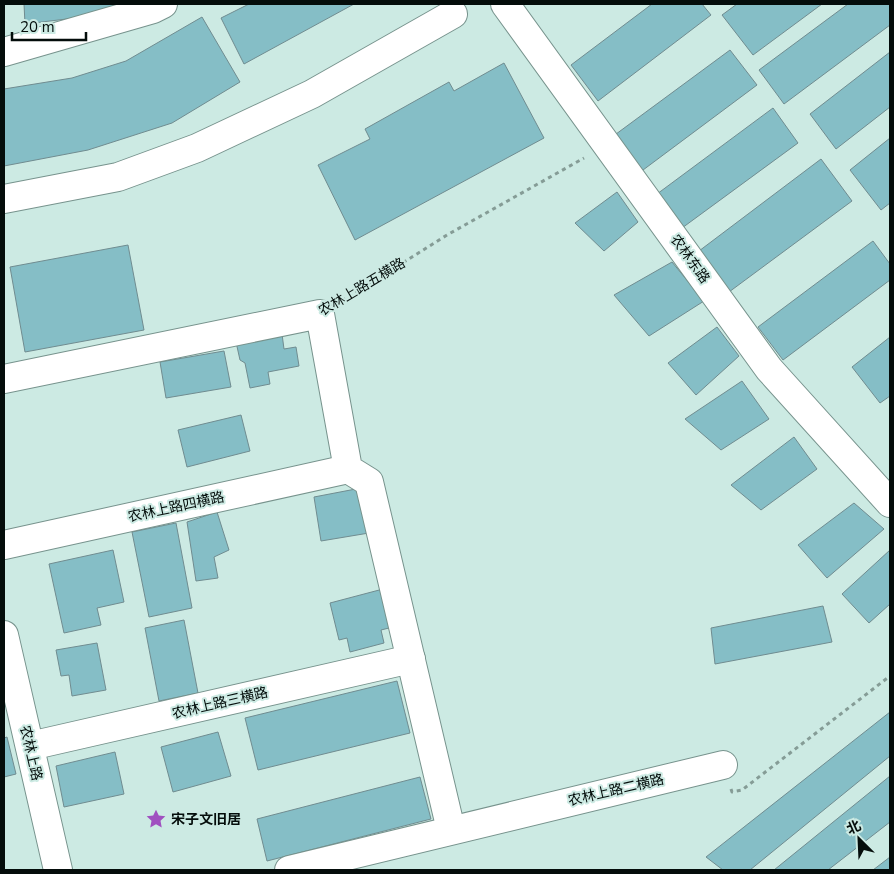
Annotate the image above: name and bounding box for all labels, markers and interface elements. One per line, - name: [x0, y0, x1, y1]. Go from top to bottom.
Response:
- scale bar: [12, 10, 86, 42]
- text: 20 m: [20, 17, 55, 37]
- street label: 农林东路: [666, 231, 714, 287]
- street label: 农林上路五横路: [315, 254, 409, 320]
- street label: 农林上路四横路: [126, 488, 226, 526]
- street label: 农林上路三横路: [170, 683, 270, 723]
- street label: 农林上路: [15, 724, 47, 782]
- street label: 农林上路二横路: [566, 770, 666, 810]
- place icon: 宋子文旧居: [145, 808, 167, 830]
- place label: 宋子文旧居: [171, 810, 241, 829]
- north arrow: [834, 814, 884, 864]
- text: 北: [844, 816, 864, 839]

